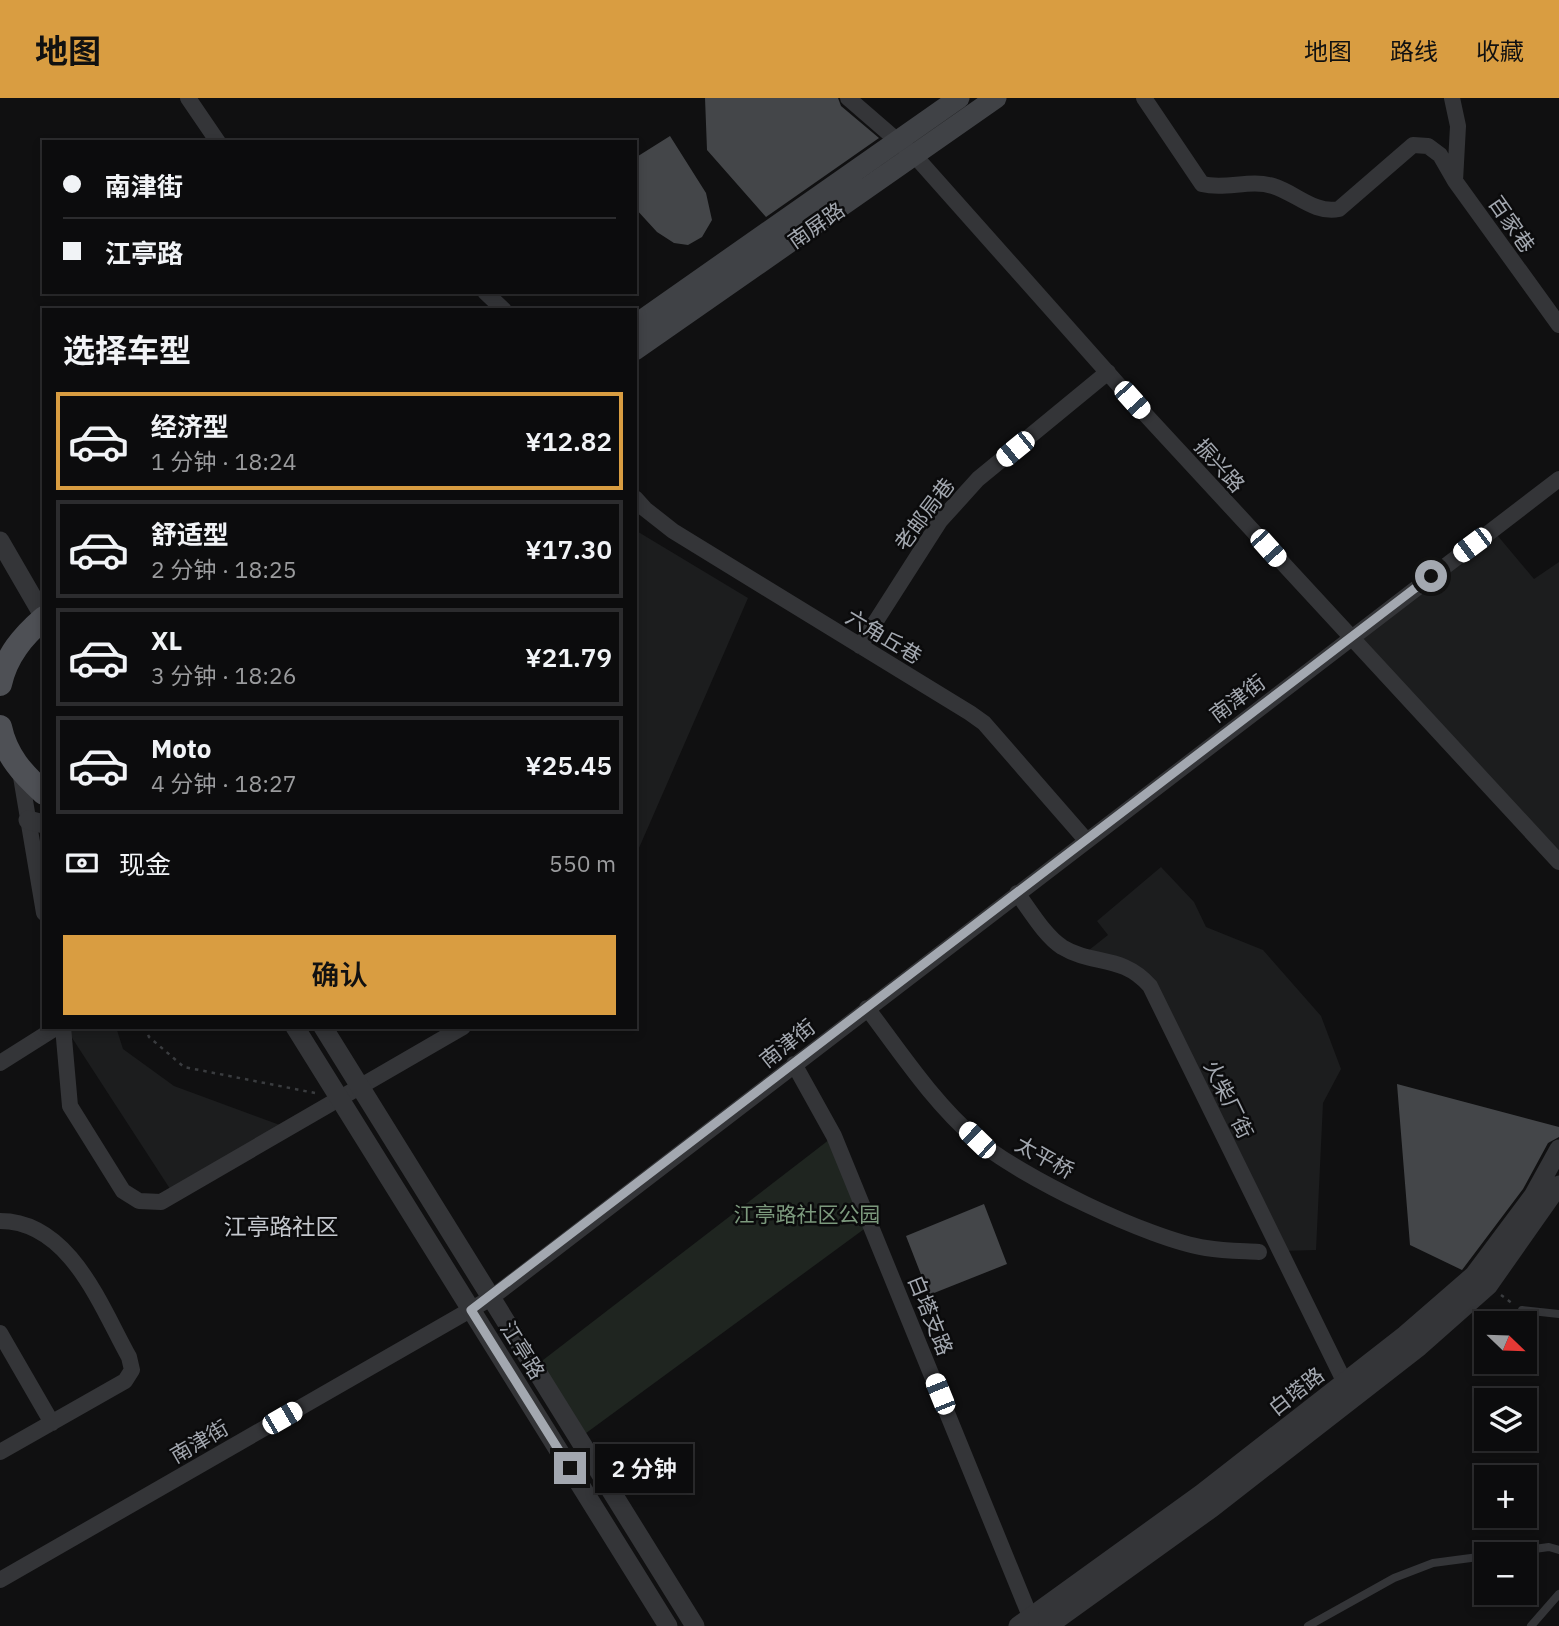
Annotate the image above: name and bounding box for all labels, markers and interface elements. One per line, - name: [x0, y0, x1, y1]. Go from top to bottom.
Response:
- text: 地图: [35, 29, 101, 72]
- text: 地图: [1304, 35, 1352, 67]
- text: 路线: [1390, 35, 1438, 67]
- text: 收藏: [1476, 35, 1524, 67]
- text: 南津街: [105, 169, 183, 203]
- street label: 百家巷: [1482, 190, 1542, 258]
- street label: 南屏路: [782, 195, 850, 255]
- text: 江亭路: [105, 236, 183, 270]
- text: 选择车型: [63, 329, 191, 371]
- car: [1111, 377, 1154, 423]
- text: 经济型: [151, 409, 229, 443]
- icon: car: [67, 410, 130, 473]
- text: ¥12.82: [525, 424, 612, 458]
- car: [993, 428, 1038, 470]
- street label: 振兴路: [1189, 432, 1251, 498]
- text: 1 分钟 · 18:24: [151, 446, 297, 476]
- street label: 老邮局巷: [888, 472, 960, 556]
- text: 舒适型: [151, 517, 229, 551]
- icon: car: [67, 518, 130, 581]
- car: [1449, 524, 1496, 566]
- car: [1247, 525, 1290, 571]
- text: ¥17.30: [525, 532, 612, 566]
- text: 2 分钟 · 18:25: [151, 554, 297, 584]
- route start: [1415, 560, 1447, 592]
- street label: 六角丘巷: [841, 602, 927, 670]
- text: XL: [151, 623, 182, 657]
- icon: car: [67, 626, 130, 689]
- text: ¥21.79: [525, 640, 612, 674]
- text: 3 分钟 · 18:26: [151, 660, 297, 690]
- street label: 南津街: [1203, 668, 1271, 728]
- text: Moto: [151, 731, 211, 765]
- icon: car: [67, 734, 130, 797]
- text: ¥25.45: [525, 748, 612, 782]
- text: 4 分钟 · 18:27: [151, 768, 297, 798]
- icon: cash: [63, 844, 101, 882]
- text: 现金: [119, 847, 171, 881]
- text: 550 m: [549, 848, 616, 878]
- button: 确认: [63, 935, 616, 1015]
- street label: 南津街: [754, 1013, 820, 1073]
- street label: 火柴厂街: [1198, 1055, 1260, 1143]
- car: [955, 1118, 1000, 1162]
- street label: 太平桥: [1011, 1129, 1079, 1185]
- park label: 江亭路社区公园: [734, 1200, 881, 1228]
- district label: 江亭路社区: [224, 1211, 339, 1241]
- street label: 白塔支路: [902, 1271, 960, 1359]
- north arrow: [1474, 1311, 1536, 1374]
- map controls: [1474, 1311, 1537, 1605]
- street label: 江亭路: [494, 1316, 552, 1384]
- street label: 白塔路: [1263, 1361, 1329, 1421]
- car: [923, 1371, 958, 1417]
- button: layers: [1474, 1388, 1537, 1451]
- car: [259, 1398, 306, 1438]
- street label: 南津街: [165, 1413, 233, 1469]
- callout: 2 分钟: [594, 1444, 692, 1492]
- route end: [554, 1452, 586, 1484]
- text: 2 分钟: [611, 1453, 677, 1483]
- button: +: [1474, 1465, 1537, 1528]
- button: −: [1474, 1542, 1537, 1605]

